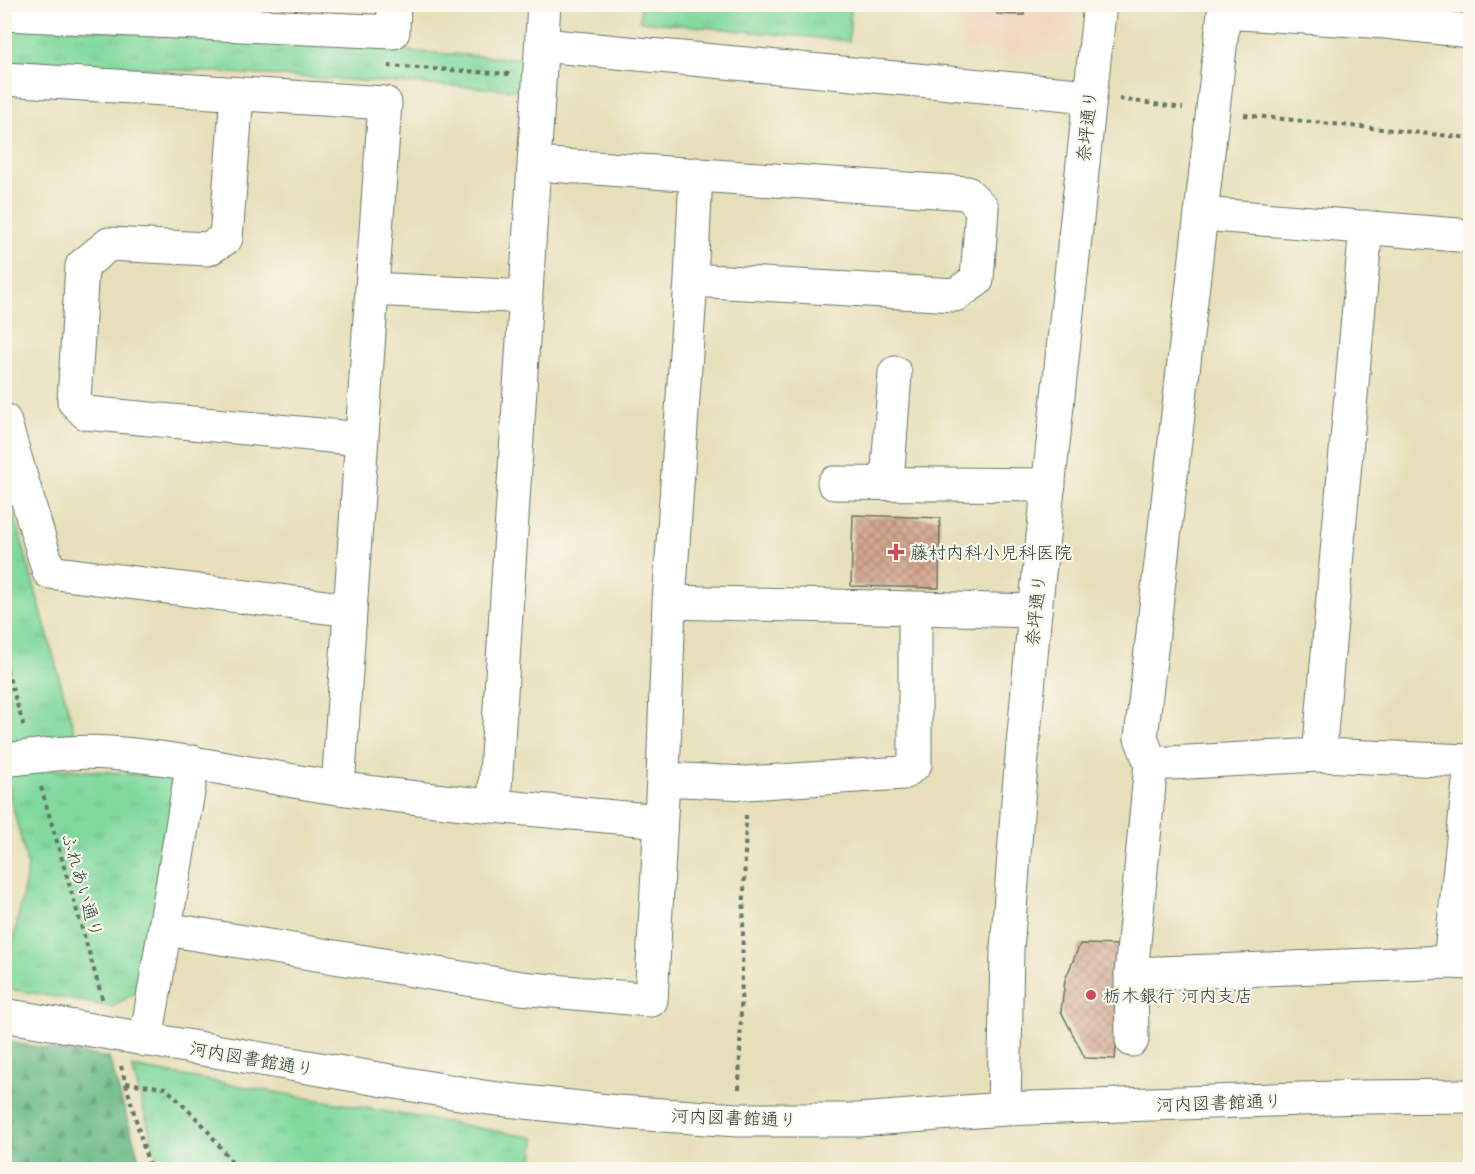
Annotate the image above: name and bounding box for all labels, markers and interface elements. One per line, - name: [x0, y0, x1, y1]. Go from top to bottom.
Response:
- street label: 奈坪通り: [1070, 89, 1102, 163]
- place label: 藤村内科小児科医院: [910, 540, 1072, 564]
- marker: 藤村内科小児科医院: [887, 543, 905, 561]
- street label: 奈坪通り: [1019, 573, 1051, 647]
- street label: ふれあい通り: [57, 830, 109, 940]
- place label: 栃木銀行 河内支店: [1103, 983, 1253, 1007]
- marker: 栃木銀行 河内支店: [1084, 988, 1098, 1002]
- street label: 河内図書館通り: [188, 1035, 316, 1081]
- street label: 河内図書館通り: [1156, 1088, 1282, 1116]
- street label: 河内図書館通り: [671, 1103, 797, 1131]

